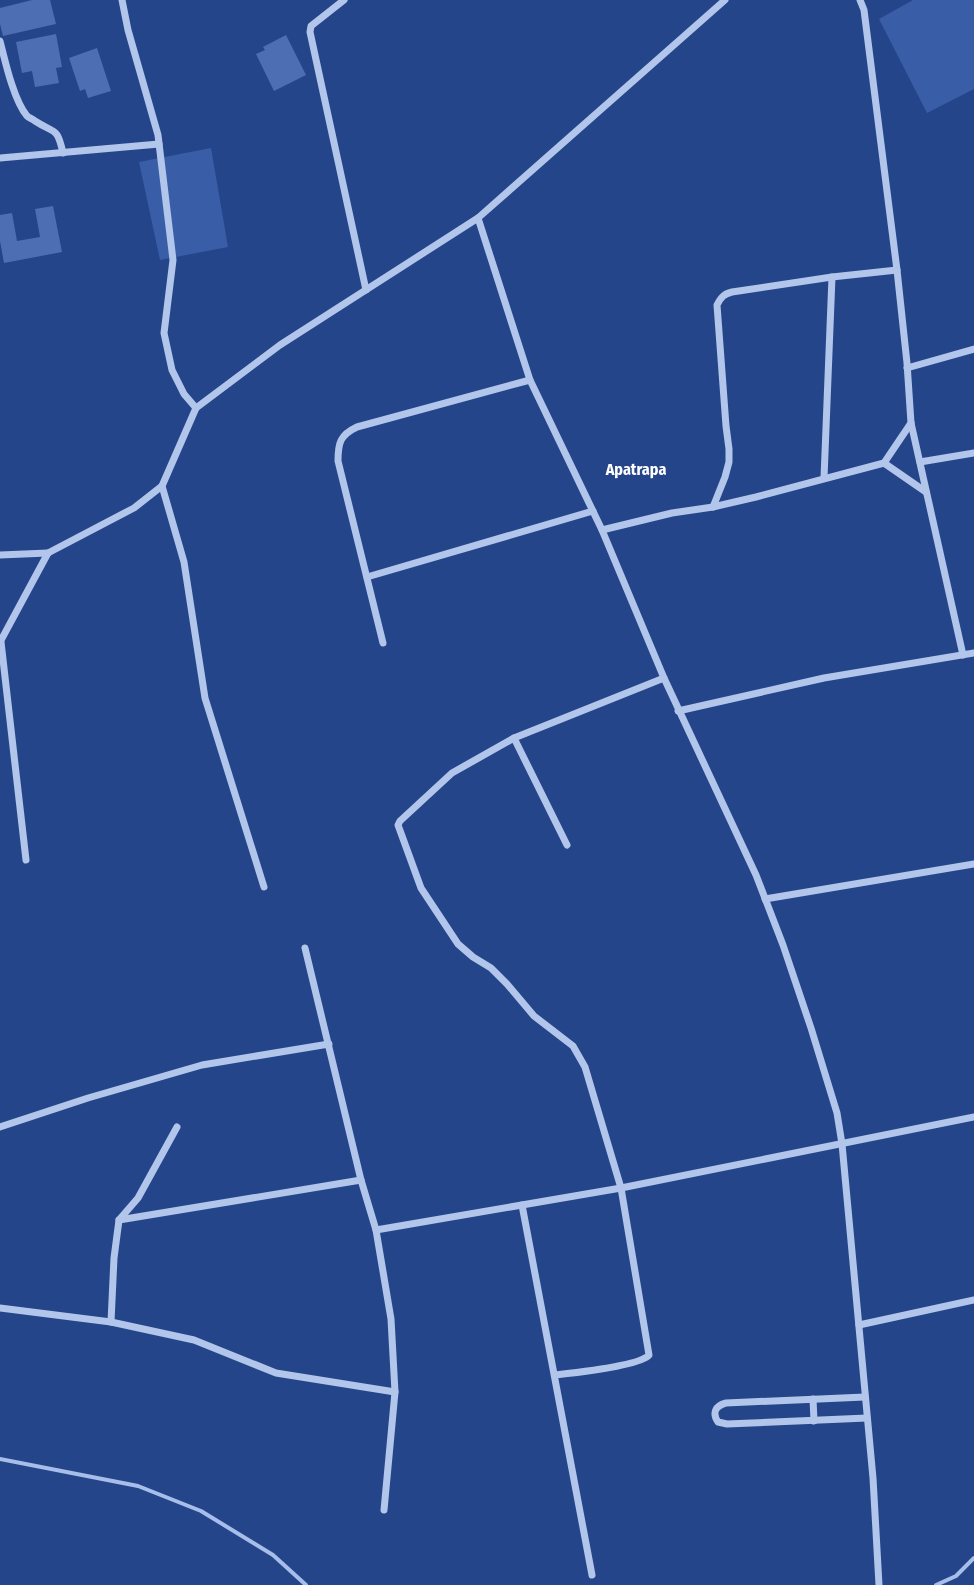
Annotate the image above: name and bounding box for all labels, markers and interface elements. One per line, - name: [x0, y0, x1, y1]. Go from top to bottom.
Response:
- district label: Apatrapa: [605, 460, 666, 479]

